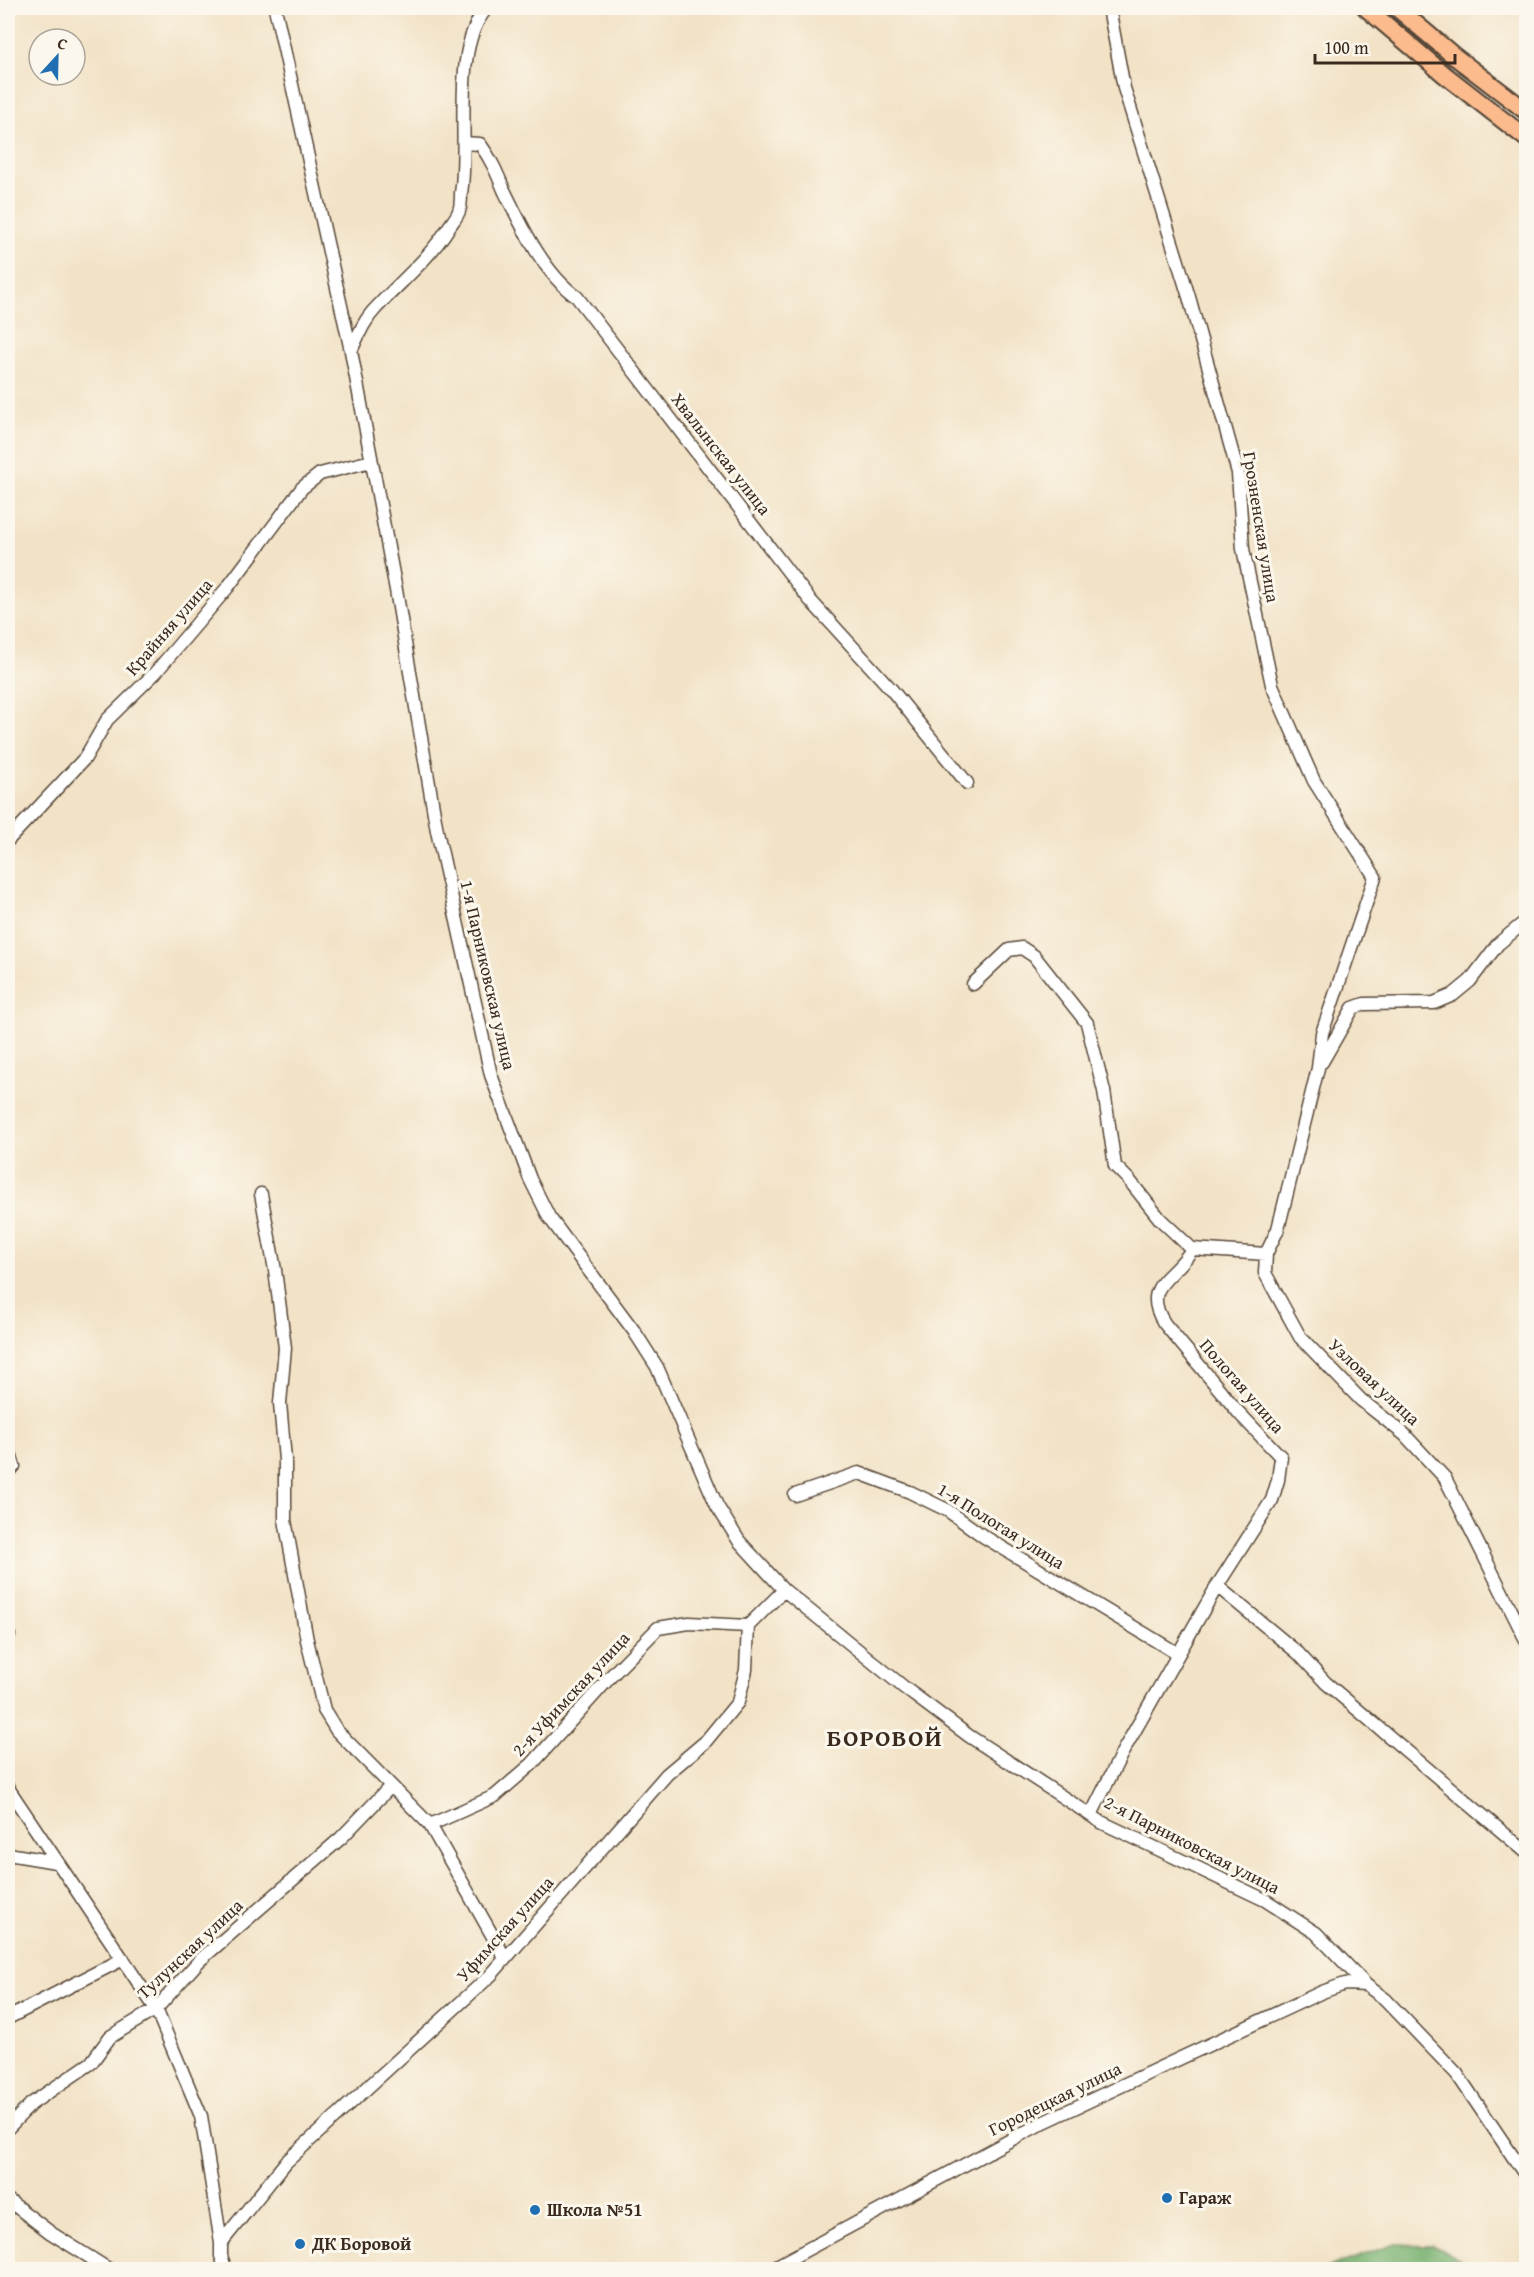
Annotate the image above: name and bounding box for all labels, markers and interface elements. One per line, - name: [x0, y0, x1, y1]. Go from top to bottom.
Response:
- north arrow: [27, 27, 87, 87]
- scale bar: [1315, 27, 1454, 65]
- text: С: [54, 30, 71, 56]
- text: 100 m: [1324, 34, 1369, 61]
- street label: Хвалынская улица: [665, 387, 778, 521]
- street label: Грозненская улица: [1236, 450, 1287, 605]
- street label: Крайняя улица: [119, 572, 219, 681]
- street label: 1-я Парниковская улица: [454, 877, 524, 1073]
- street label: Пологая улица: [1194, 1332, 1291, 1439]
- street label: Узловая улица: [1322, 1332, 1427, 1432]
- street label: 1-я Пологая улица: [932, 1476, 1071, 1576]
- street label: 2-я Уфимская улица: [505, 1625, 636, 1762]
- district label: БОРОВОЙ: [827, 1720, 943, 1755]
- street label: 2-я Парниковская улица: [1100, 1788, 1285, 1901]
- street label: Уфимская улица: [450, 1869, 560, 1988]
- street label: Тулунская улица: [131, 1892, 249, 2005]
- street label: Городецкая улица: [984, 2054, 1126, 2142]
- place label: Гараж: [1179, 2184, 1232, 2211]
- marker: Гараж: [1160, 2191, 1174, 2205]
- place label: Школа №51: [547, 2196, 643, 2223]
- marker: Школа №51: [528, 2203, 542, 2217]
- place label: ДК Боровой: [311, 2230, 411, 2257]
- marker: ДК Боровой: [293, 2237, 307, 2251]

